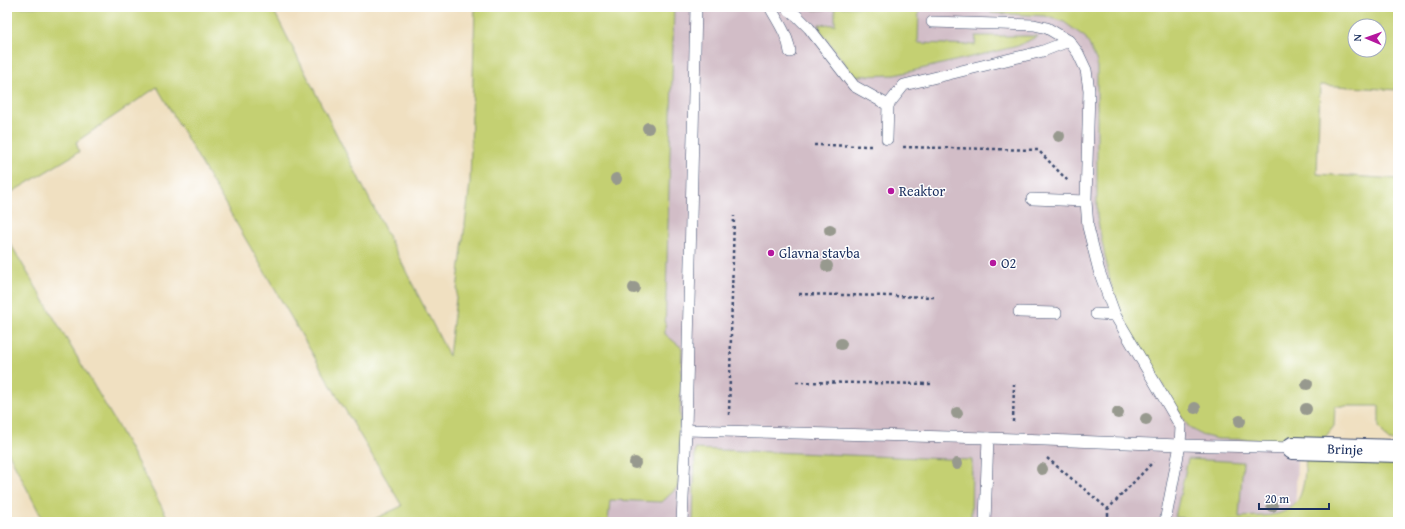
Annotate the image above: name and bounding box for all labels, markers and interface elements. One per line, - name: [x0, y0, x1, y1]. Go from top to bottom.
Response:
- north arrow: [1347, 18, 1387, 58]
- text: N: [1349, 33, 1365, 42]
- place label: Reaktor: [899, 181, 945, 201]
- marker: Reaktor: [886, 186, 896, 196]
- place label: Glavna stavba: [779, 243, 860, 263]
- marker: Glavna stavba: [766, 248, 776, 258]
- place label: O2: [1001, 253, 1016, 273]
- marker: O2: [988, 258, 998, 268]
- street label: Brinje: [1327, 438, 1364, 460]
- scale bar: [1259, 485, 1329, 511]
- text: 20 m: [1265, 490, 1289, 507]

